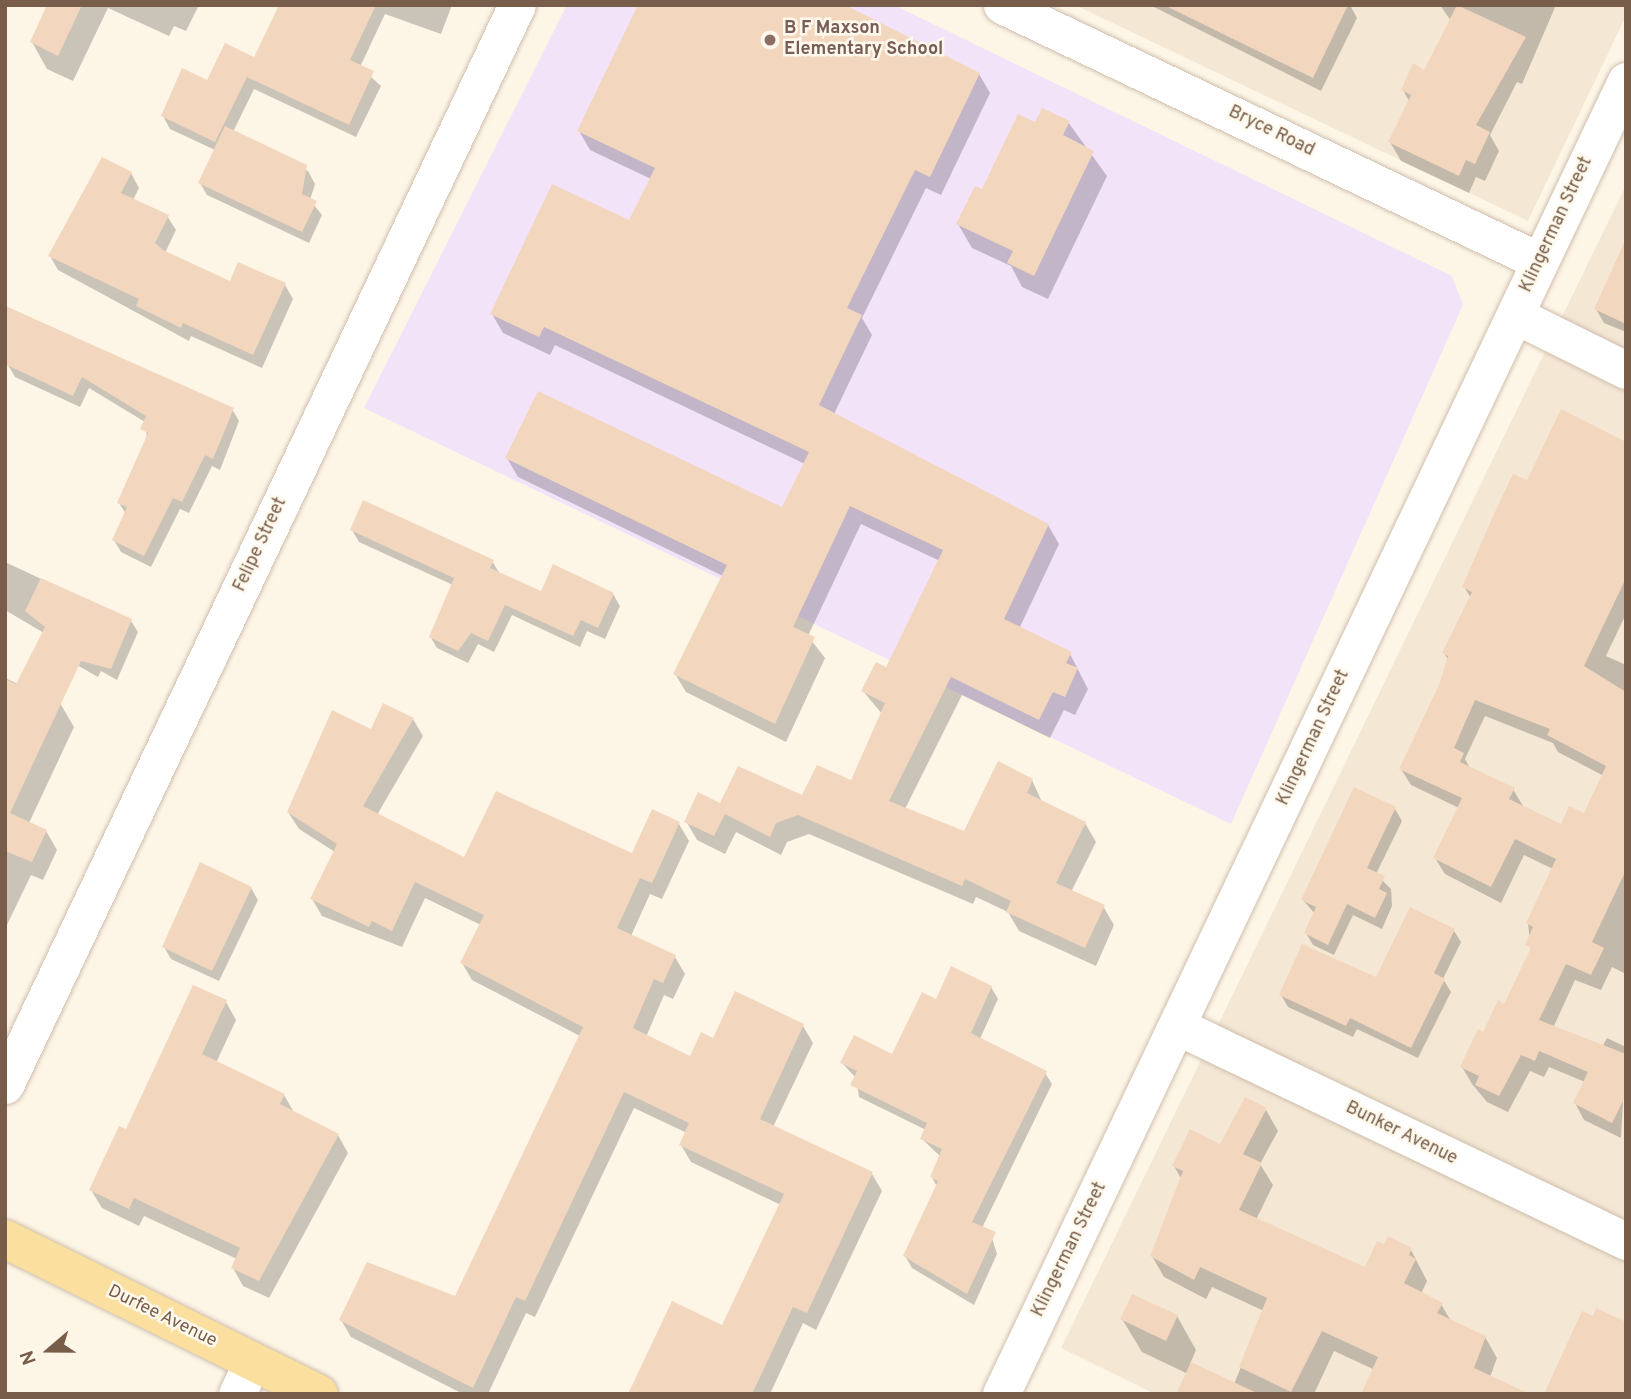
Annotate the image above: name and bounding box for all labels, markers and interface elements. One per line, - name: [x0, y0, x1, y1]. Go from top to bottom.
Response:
- place label: B F Maxson Elementary School: [784, 19, 943, 61]
- marker: B F Maxson Elementary School: [762, 32, 778, 48]
- street label: Bryce Road: [1224, 102, 1318, 162]
- street label: Klingerman Street: [1516, 154, 1598, 296]
- street label: Felipe Street: [230, 494, 292, 596]
- street label: Klingerman Street: [1273, 667, 1355, 809]
- street label: Bunker Avenue: [1341, 1097, 1461, 1171]
- street label: Klingerman Street: [1028, 1179, 1112, 1321]
- street label: Durfee Avenue: [104, 1281, 220, 1353]
- north arrow: [14, 1315, 84, 1385]
- text: N: [16, 1347, 43, 1368]

